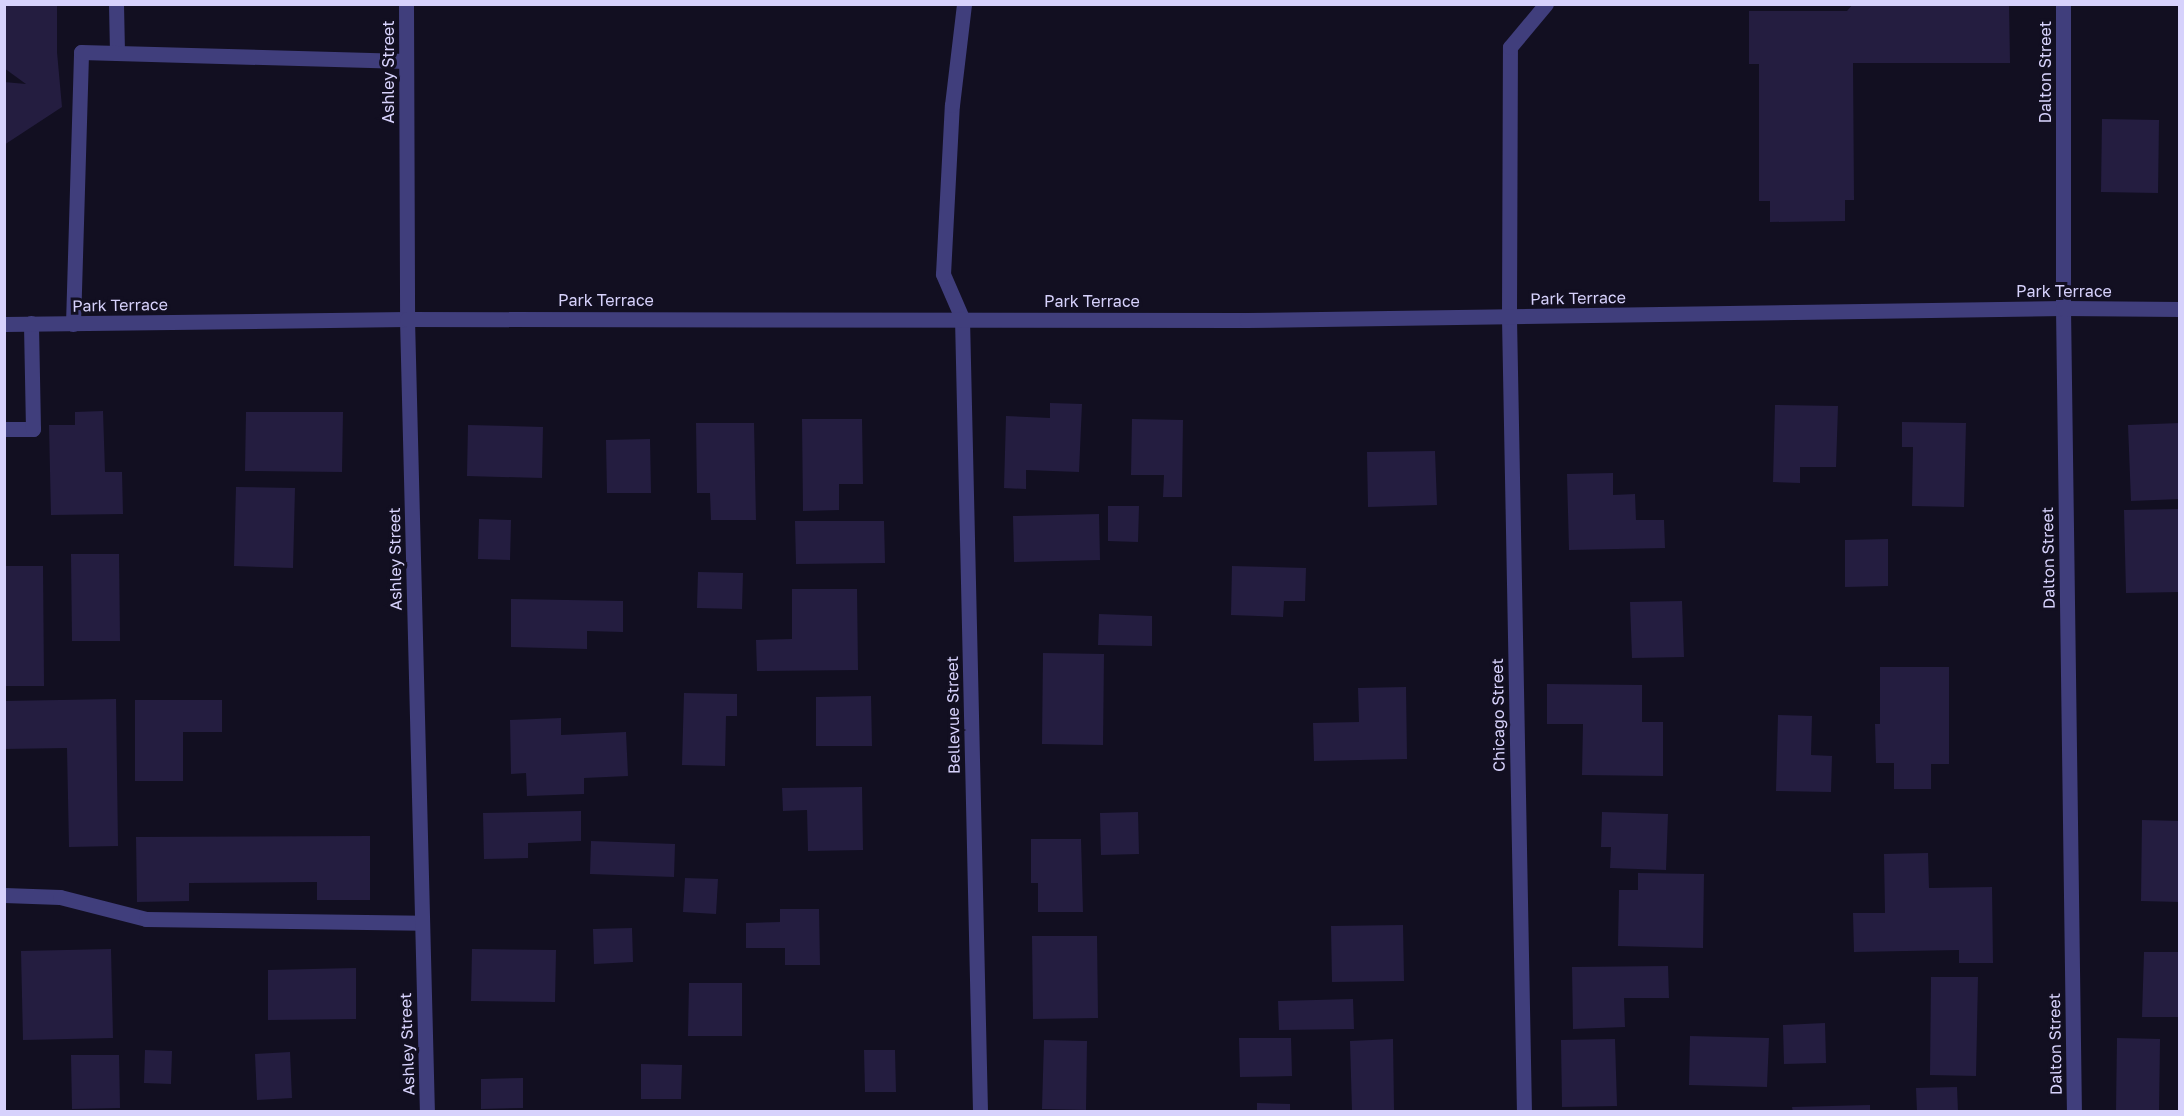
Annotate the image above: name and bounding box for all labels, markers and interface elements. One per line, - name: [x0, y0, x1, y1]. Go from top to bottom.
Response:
- street label: Ashley Street: [378, 20, 398, 124]
- street label: Dalton Street: [2035, 21, 2055, 123]
- street label: Park Terrace: [2016, 281, 2112, 301]
- street label: Park Terrace: [1530, 288, 1626, 308]
- street label: Park Terrace: [558, 290, 654, 310]
- street label: Park Terrace: [1044, 291, 1140, 311]
- street label: Park Terrace: [72, 295, 168, 315]
- street label: Ashley Street: [385, 507, 405, 611]
- street label: Dalton Street: [2038, 507, 2058, 609]
- street label: Bellevue Street: [942, 656, 964, 774]
- street label: Chicago Street: [1487, 658, 1509, 772]
- street label: Ashley Street: [396, 992, 418, 1096]
- street label: Dalton Street: [2045, 993, 2065, 1095]

